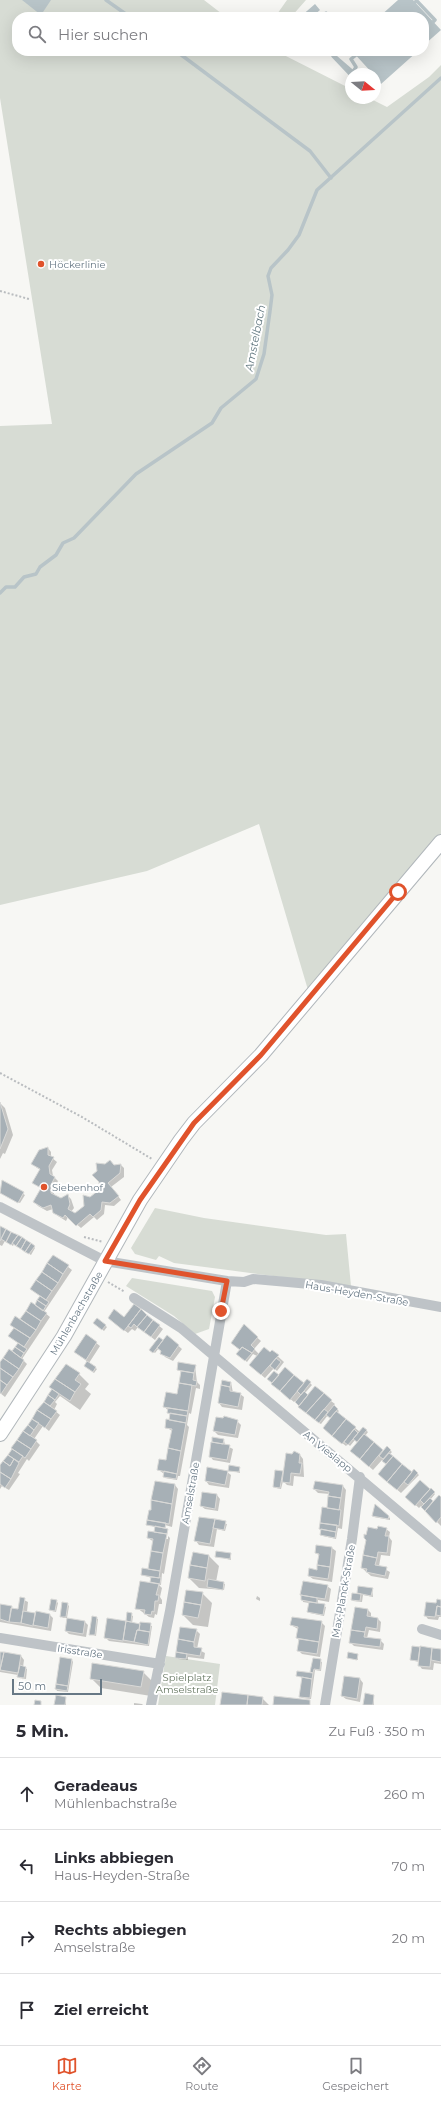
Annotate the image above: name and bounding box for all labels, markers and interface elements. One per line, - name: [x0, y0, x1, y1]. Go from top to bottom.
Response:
- search box: [12, 12, 429, 56]
- icon: search: [26, 23, 48, 45]
- text: Hier suchen: [58, 25, 148, 44]
- north arrow: [345, 68, 381, 104]
- place label: Höckerlinie: [49, 258, 106, 271]
- marker: Höckerlinie: [36, 259, 46, 269]
- water label: Amstelbach: [242, 304, 268, 373]
- route start: [389, 883, 407, 901]
- place label: Siebenhof: [52, 1181, 103, 1194]
- marker: Siebenhof: [39, 1182, 49, 1192]
- street label: Mühlenbachstraße: [47, 1269, 106, 1357]
- street label: Haus-Heyden-Straße: [304, 1278, 409, 1309]
- route end: [212, 1302, 230, 1320]
- street label: An Vieslapp: [301, 1428, 355, 1475]
- street label: Amselstraße: [179, 1461, 202, 1525]
- street label: Max-Planck-Straße: [329, 1544, 358, 1639]
- street label: Irisstraße: [56, 1642, 104, 1661]
- park label: Spielplatz Amselstraße: [156, 1671, 218, 1696]
- scale bar: [12, 1677, 102, 1696]
- text: 50 m: [18, 1679, 46, 1693]
- text: 5 Min.: [16, 1721, 68, 1741]
- text: Zu Fuß · 350 m: [329, 1723, 425, 1739]
- text: Geradeaus: [54, 1776, 137, 1795]
- icon: ahead: [16, 1783, 38, 1805]
- text: 260 m: [384, 1786, 425, 1802]
- text: Mühlenbachstraße: [54, 1795, 177, 1811]
- text: Links abbiegen: [54, 1848, 174, 1867]
- icon: left: [16, 1855, 38, 1877]
- text: 70 m: [392, 1858, 425, 1874]
- text: Haus-Heyden-Straße: [54, 1867, 190, 1883]
- text: Rechts abbiegen: [54, 1920, 187, 1939]
- icon: right: [16, 1927, 38, 1949]
- text: 20 m: [392, 1930, 425, 1946]
- text: Amselstraße: [54, 1939, 135, 1955]
- icon: arrive: [16, 1999, 38, 2021]
- text: Ziel erreicht: [54, 2000, 149, 2019]
- tab: Karte: [52, 2055, 82, 2093]
- tab: Route: [185, 2055, 218, 2093]
- tab: Gespeichert: [322, 2055, 389, 2093]

